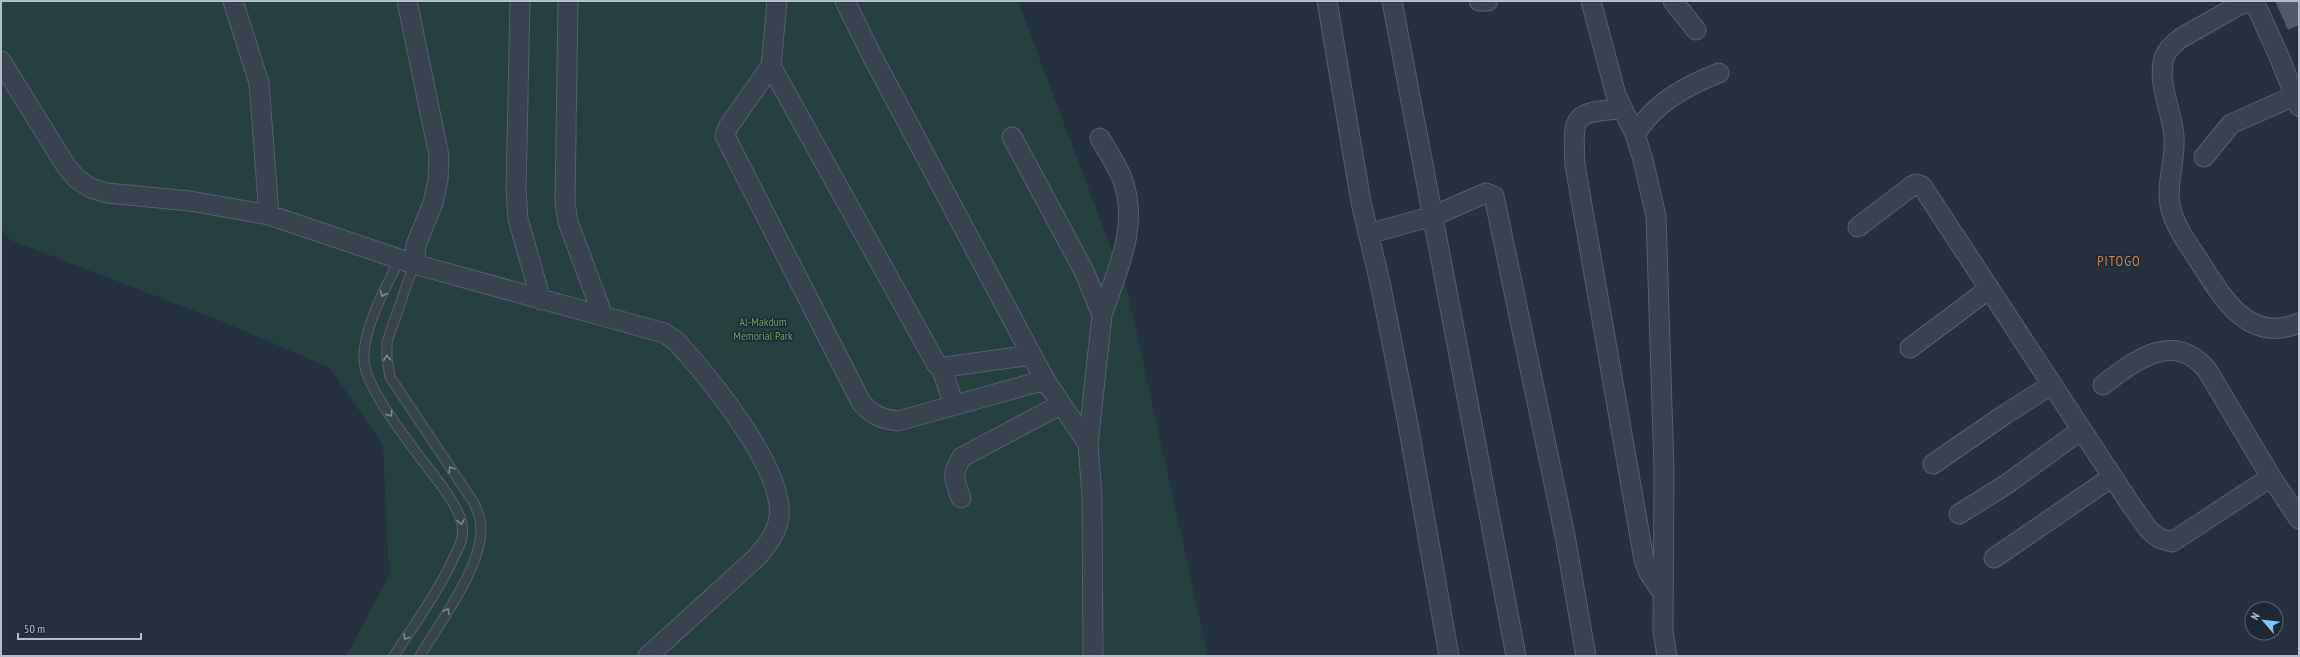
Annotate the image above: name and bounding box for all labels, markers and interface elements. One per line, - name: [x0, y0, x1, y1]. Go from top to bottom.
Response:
- district label: PITOGO: [2097, 252, 2141, 270]
- one-way arrow: [380, 290, 388, 297]
- park label: Al-Makdum Memorial Park: [733, 314, 793, 343]
- one-way arrow: [383, 355, 392, 361]
- one-way arrow: [385, 410, 393, 417]
- one-way arrow: [448, 466, 456, 473]
- one-way arrow: [456, 519, 465, 525]
- north arrow: [2244, 601, 2284, 641]
- one-way arrow: [443, 608, 450, 615]
- text: N: [2248, 610, 2263, 622]
- scale bar: [18, 615, 141, 641]
- text: 50 m: [24, 621, 45, 636]
- one-way arrow: [404, 633, 411, 640]

